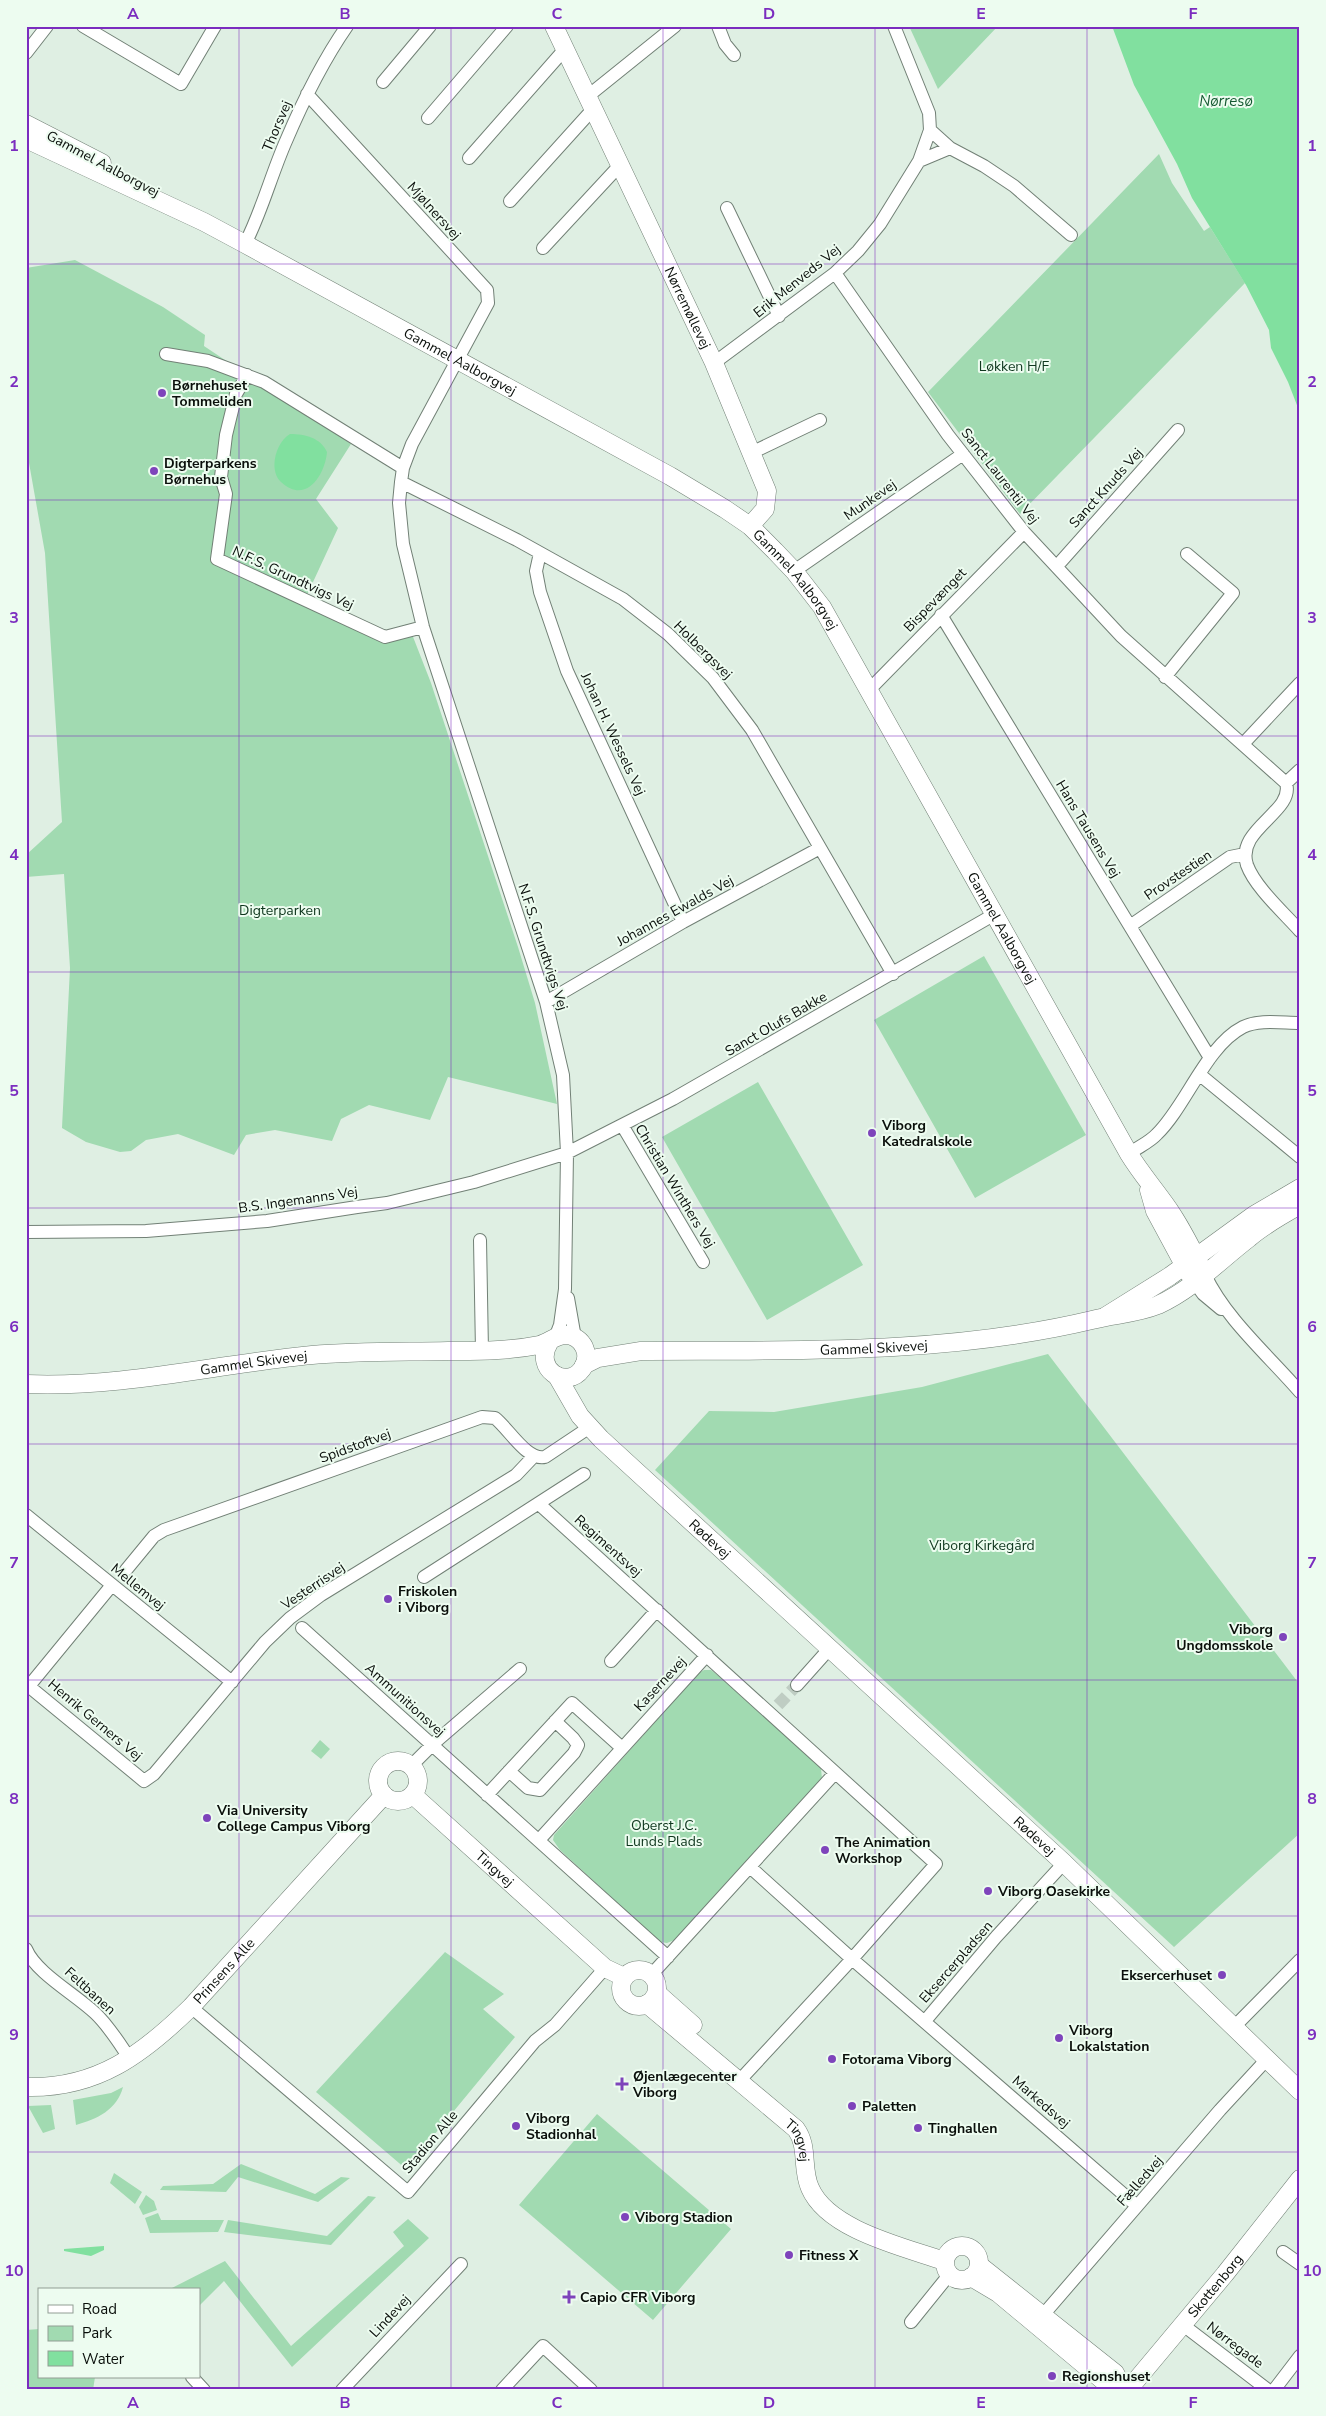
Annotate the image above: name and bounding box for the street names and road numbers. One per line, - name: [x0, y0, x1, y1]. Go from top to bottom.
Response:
- street label: Thorsvej: [258, 98, 296, 154]
- street label: Gammel Aalborgvej: [43, 126, 163, 202]
- street label: Mjølnersvej: [403, 178, 465, 244]
- street label: Erik Menveds Vej: [749, 240, 845, 322]
- street label: Nørremøllevej: [660, 264, 715, 352]
- street label: Gammel Aalborgvej: [400, 323, 520, 400]
- street label: Sanct Laurentii Vej: [957, 424, 1043, 528]
- street label: Sanct Knuds Vej: [1065, 444, 1147, 532]
- street label: Munkevej: [840, 475, 900, 525]
- street label: Gammel Aalborgvej: [749, 525, 842, 633]
- street label: N.F.S. Grundtvigs Vej: [229, 541, 357, 615]
- street label: Bispevænget: [899, 564, 971, 636]
- street label: Holbergsvej: [669, 616, 737, 684]
- street label: Johan H. Wessels Vej: [576, 669, 650, 799]
- street label: Hans Tausens Vej: [1051, 777, 1125, 881]
- street label: Provstestien: [1141, 845, 1215, 905]
- street label: Gammel Aalborgvej: [963, 868, 1041, 987]
- street label: Johannes Ewalds Vej: [612, 871, 737, 951]
- street label: N.F.S. Grundtvigs Vej: [514, 881, 572, 1013]
- street label: Sanct Olufs Bakke: [722, 987, 830, 1061]
- street label: Christian Winthers Vej: [630, 1121, 720, 1251]
- street label: B.S. Ingemanns Vej: [237, 1182, 359, 1218]
- street label: Gammel Skivevej: [820, 1335, 928, 1359]
- street label: Gammel Skivevej: [199, 1346, 308, 1379]
- street label: Spidstoftvej: [317, 1424, 393, 1468]
- street label: Regimentsvej: [570, 1511, 646, 1581]
- street label: Rødevej: [685, 1515, 735, 1563]
- street label: Vesterrisvej: [277, 1558, 349, 1615]
- street label: Mellemvej: [107, 1559, 169, 1615]
- street label: Kasernevej: [630, 1652, 690, 1716]
- street label: Ammunitionsvej: [361, 1659, 449, 1741]
- street label: Henrik Gerners Vej: [44, 1675, 146, 1765]
- street label: Rødevej: [1009, 1812, 1059, 1860]
- street label: Tingvej: [471, 1846, 518, 1891]
- street label: Eksercerpladsen: [915, 1917, 997, 2007]
- street label: Prinsens Alle: [189, 1934, 259, 2008]
- street label: Feltbanen: [60, 1963, 120, 2019]
- street label: Markedsvej: [1008, 2071, 1074, 2133]
- street label: Stadion Alle: [398, 2106, 462, 2178]
- street label: Tingvej: [781, 2114, 814, 2162]
- street label: Fælledvej: [1113, 2152, 1167, 2210]
- street label: Skottenborg: [1183, 2250, 1247, 2321]
- street label: Lindevej: [365, 2290, 415, 2342]
- street label: Nørregade: [1203, 2317, 1267, 2373]

